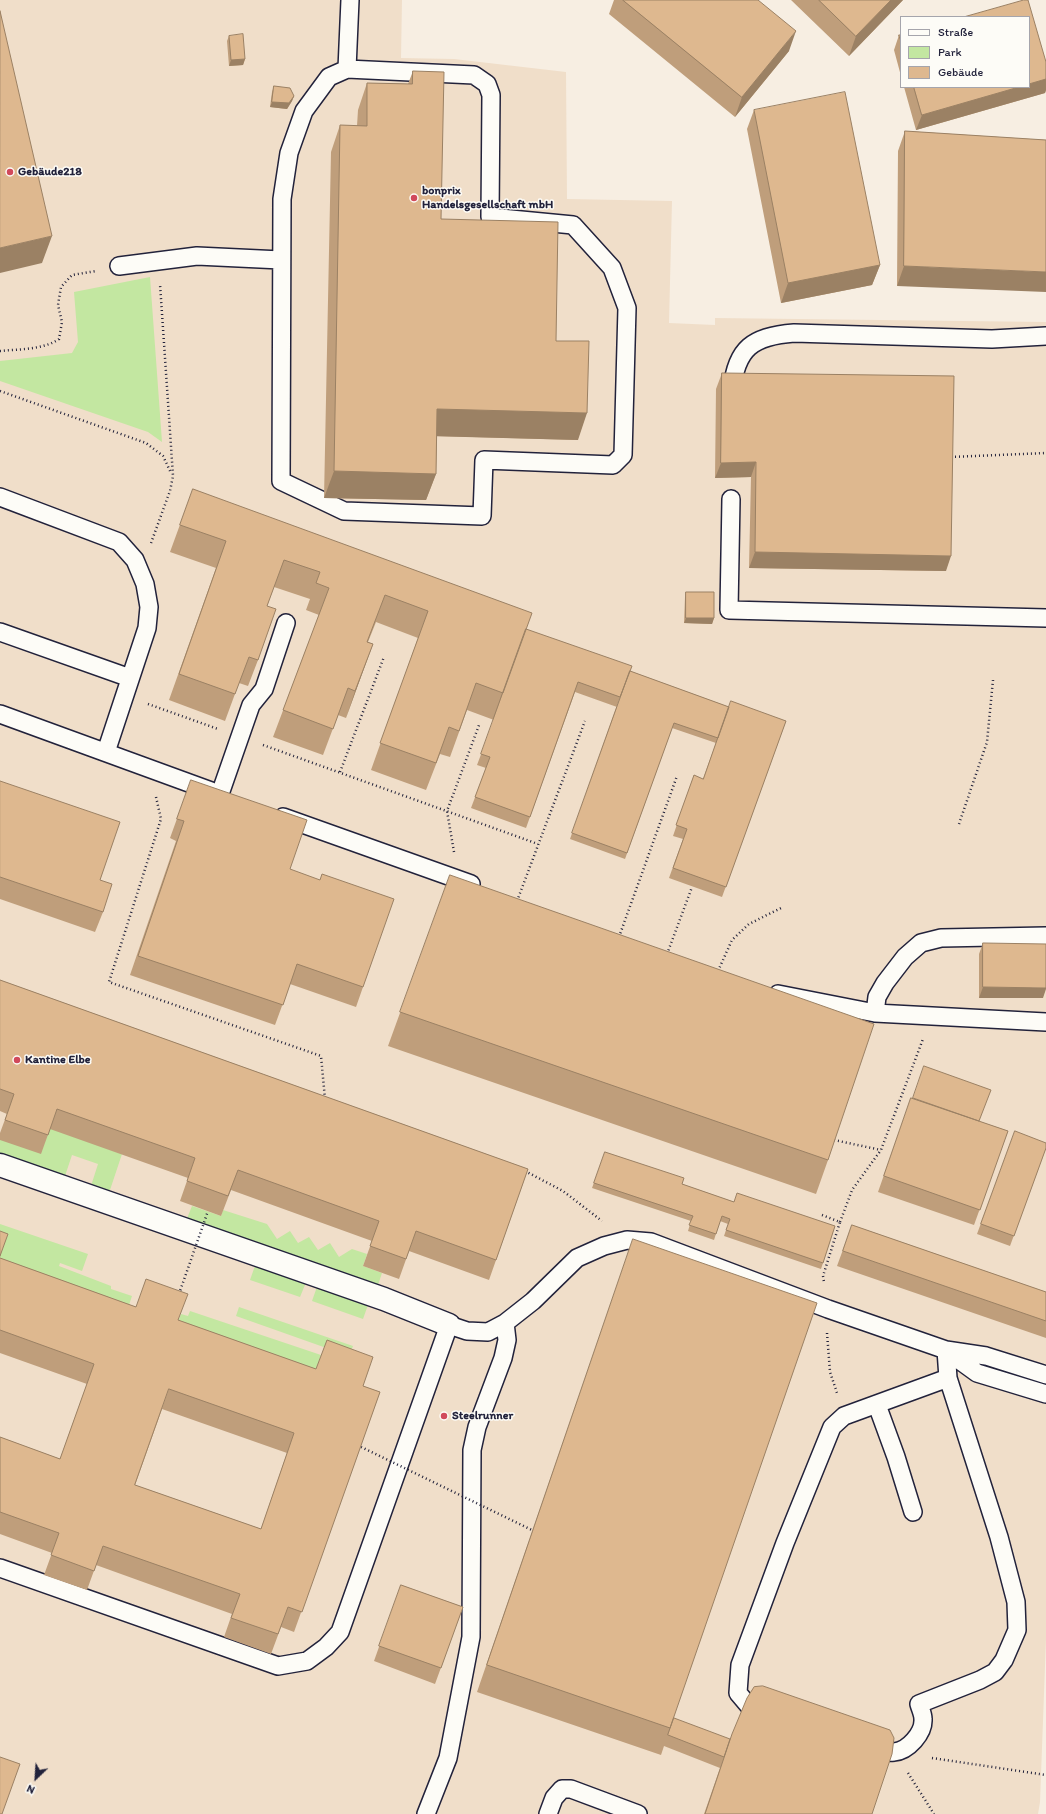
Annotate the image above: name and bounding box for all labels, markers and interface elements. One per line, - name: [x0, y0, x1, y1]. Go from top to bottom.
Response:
- legend: [900, 16, 1030, 88]
- text: Straße: [938, 25, 973, 39]
- text: Park: [938, 45, 962, 59]
- text: Gebäude: [938, 65, 983, 79]
- place label: Gebäude218: [18, 165, 82, 179]
- marker: Gebäude218: [5, 167, 15, 177]
- place label: bonprix Handelsgesellschaft mbH: [422, 184, 553, 212]
- marker: bonprix Handelsgesellschaft mbH: [409, 193, 419, 203]
- place label: Kantine Elbe: [25, 1053, 91, 1067]
- marker: Kantine Elbe: [12, 1055, 22, 1065]
- place label: Steelrunner: [452, 1409, 513, 1423]
- marker: Steelrunner: [439, 1411, 449, 1421]
- north arrow: [16, 1758, 56, 1798]
- text: N: [25, 1782, 37, 1797]

